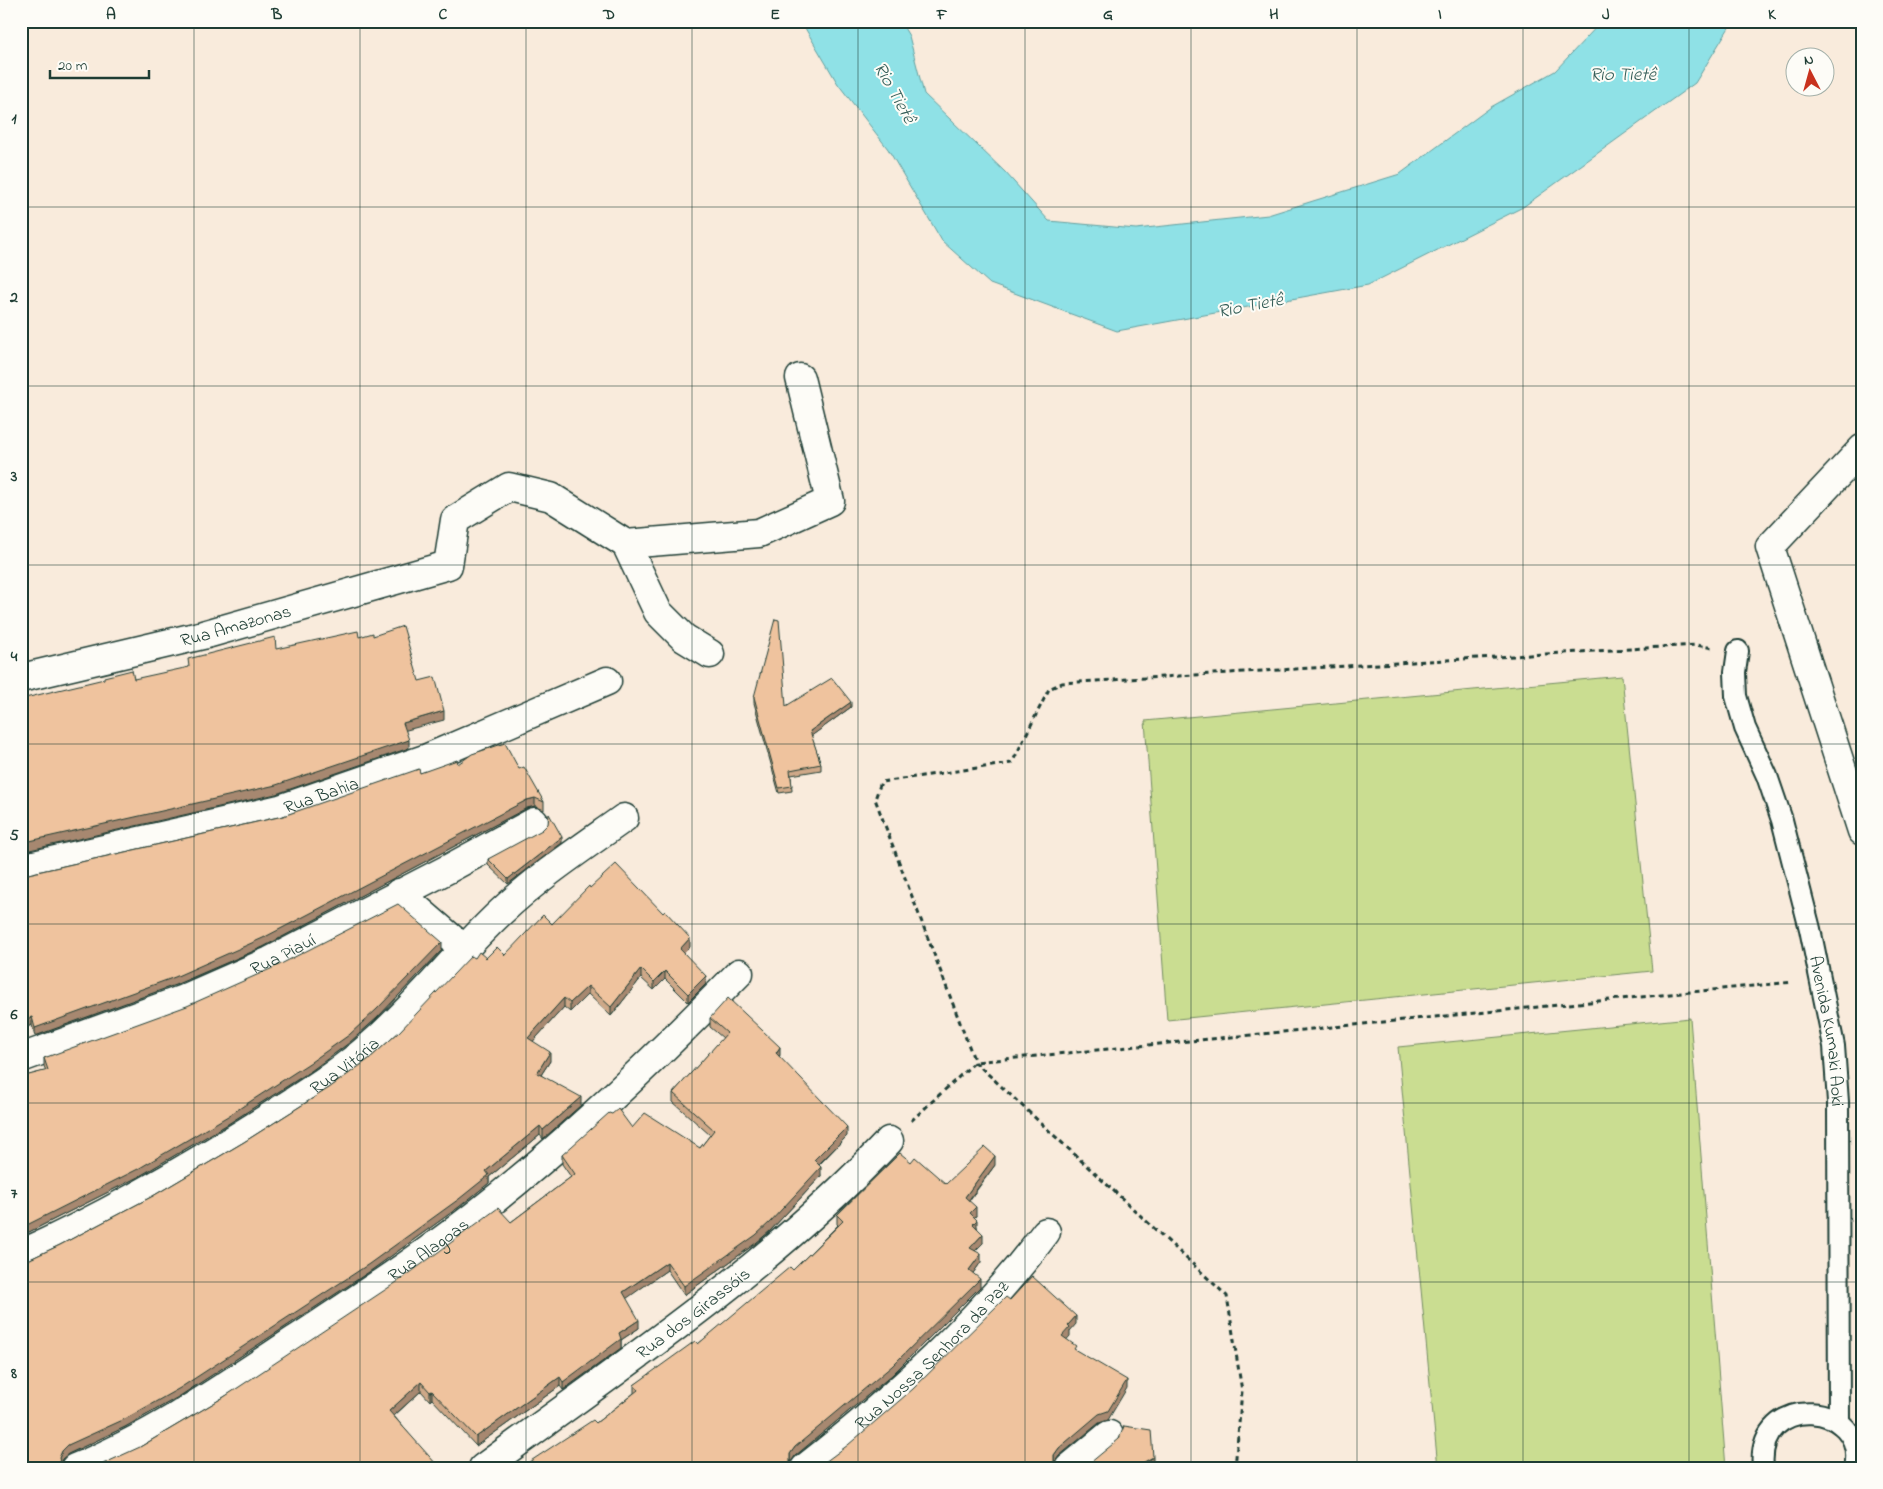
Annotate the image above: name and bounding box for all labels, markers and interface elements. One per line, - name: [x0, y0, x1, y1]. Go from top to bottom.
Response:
- text: A: [106, 3, 116, 27]
- text: B: [271, 3, 283, 27]
- text: C: [439, 3, 448, 27]
- text: D: [602, 3, 615, 27]
- text: E: [770, 3, 780, 27]
- text: F: [936, 3, 948, 27]
- text: G: [1103, 3, 1113, 27]
- text: H: [1269, 3, 1279, 27]
- text: I: [1438, 3, 1442, 27]
- text: J: [1602, 3, 1610, 27]
- text: K: [1768, 3, 1777, 27]
- scale bar: [50, 48, 149, 80]
- north arrow: [1786, 48, 1836, 98]
- text: N: [1803, 50, 1815, 71]
- text: 20 m: [58, 55, 88, 77]
- water label: Rio Tietê: [866, 58, 922, 130]
- water label: Rio Tietê: [1590, 62, 1658, 89]
- text: 1: [11, 107, 17, 131]
- text: 2: [9, 286, 18, 310]
- water label: Rio Tietê: [1215, 287, 1287, 326]
- text: 3: [10, 465, 18, 489]
- street label: Rua Amazonas: [178, 599, 295, 655]
- text: 4: [10, 645, 18, 669]
- street label: Rua Bahia: [281, 772, 363, 822]
- text: 5: [9, 824, 19, 848]
- street label: Rua Piauí: [247, 928, 321, 983]
- street label: Avenida Kumaki Aoki: [1801, 954, 1849, 1106]
- text: 6: [9, 1003, 18, 1027]
- street label: Rua Vitória: [306, 1032, 386, 1102]
- text: 7: [11, 1182, 18, 1206]
- street label: Rua Alagoas: [384, 1213, 476, 1289]
- street label: Rua dos Girassóis: [632, 1262, 757, 1367]
- street label: Rua Nossa Senhora da Paz: [850, 1275, 1017, 1437]
- text: 8: [10, 1362, 17, 1386]

